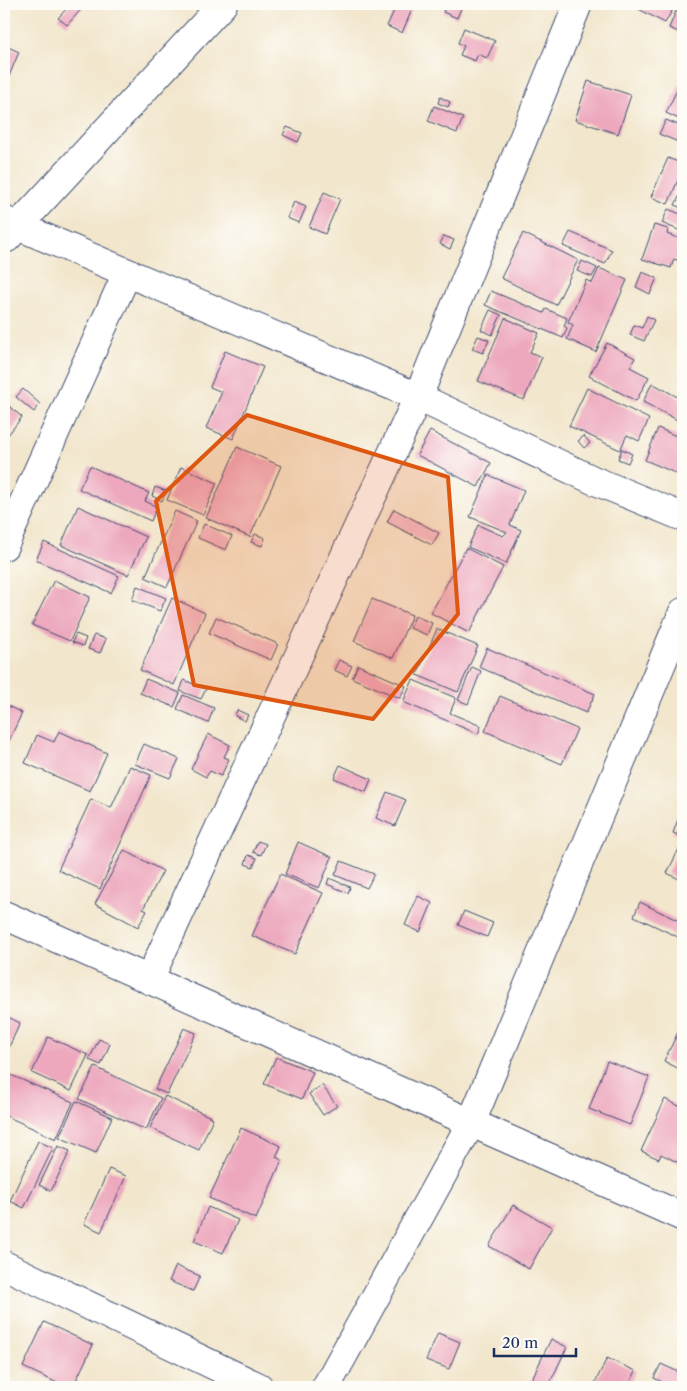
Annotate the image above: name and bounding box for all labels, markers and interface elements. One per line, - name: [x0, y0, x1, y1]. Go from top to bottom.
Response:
- scale bar: [494, 1326, 577, 1358]
- text: 20 m: [502, 1333, 538, 1352]

